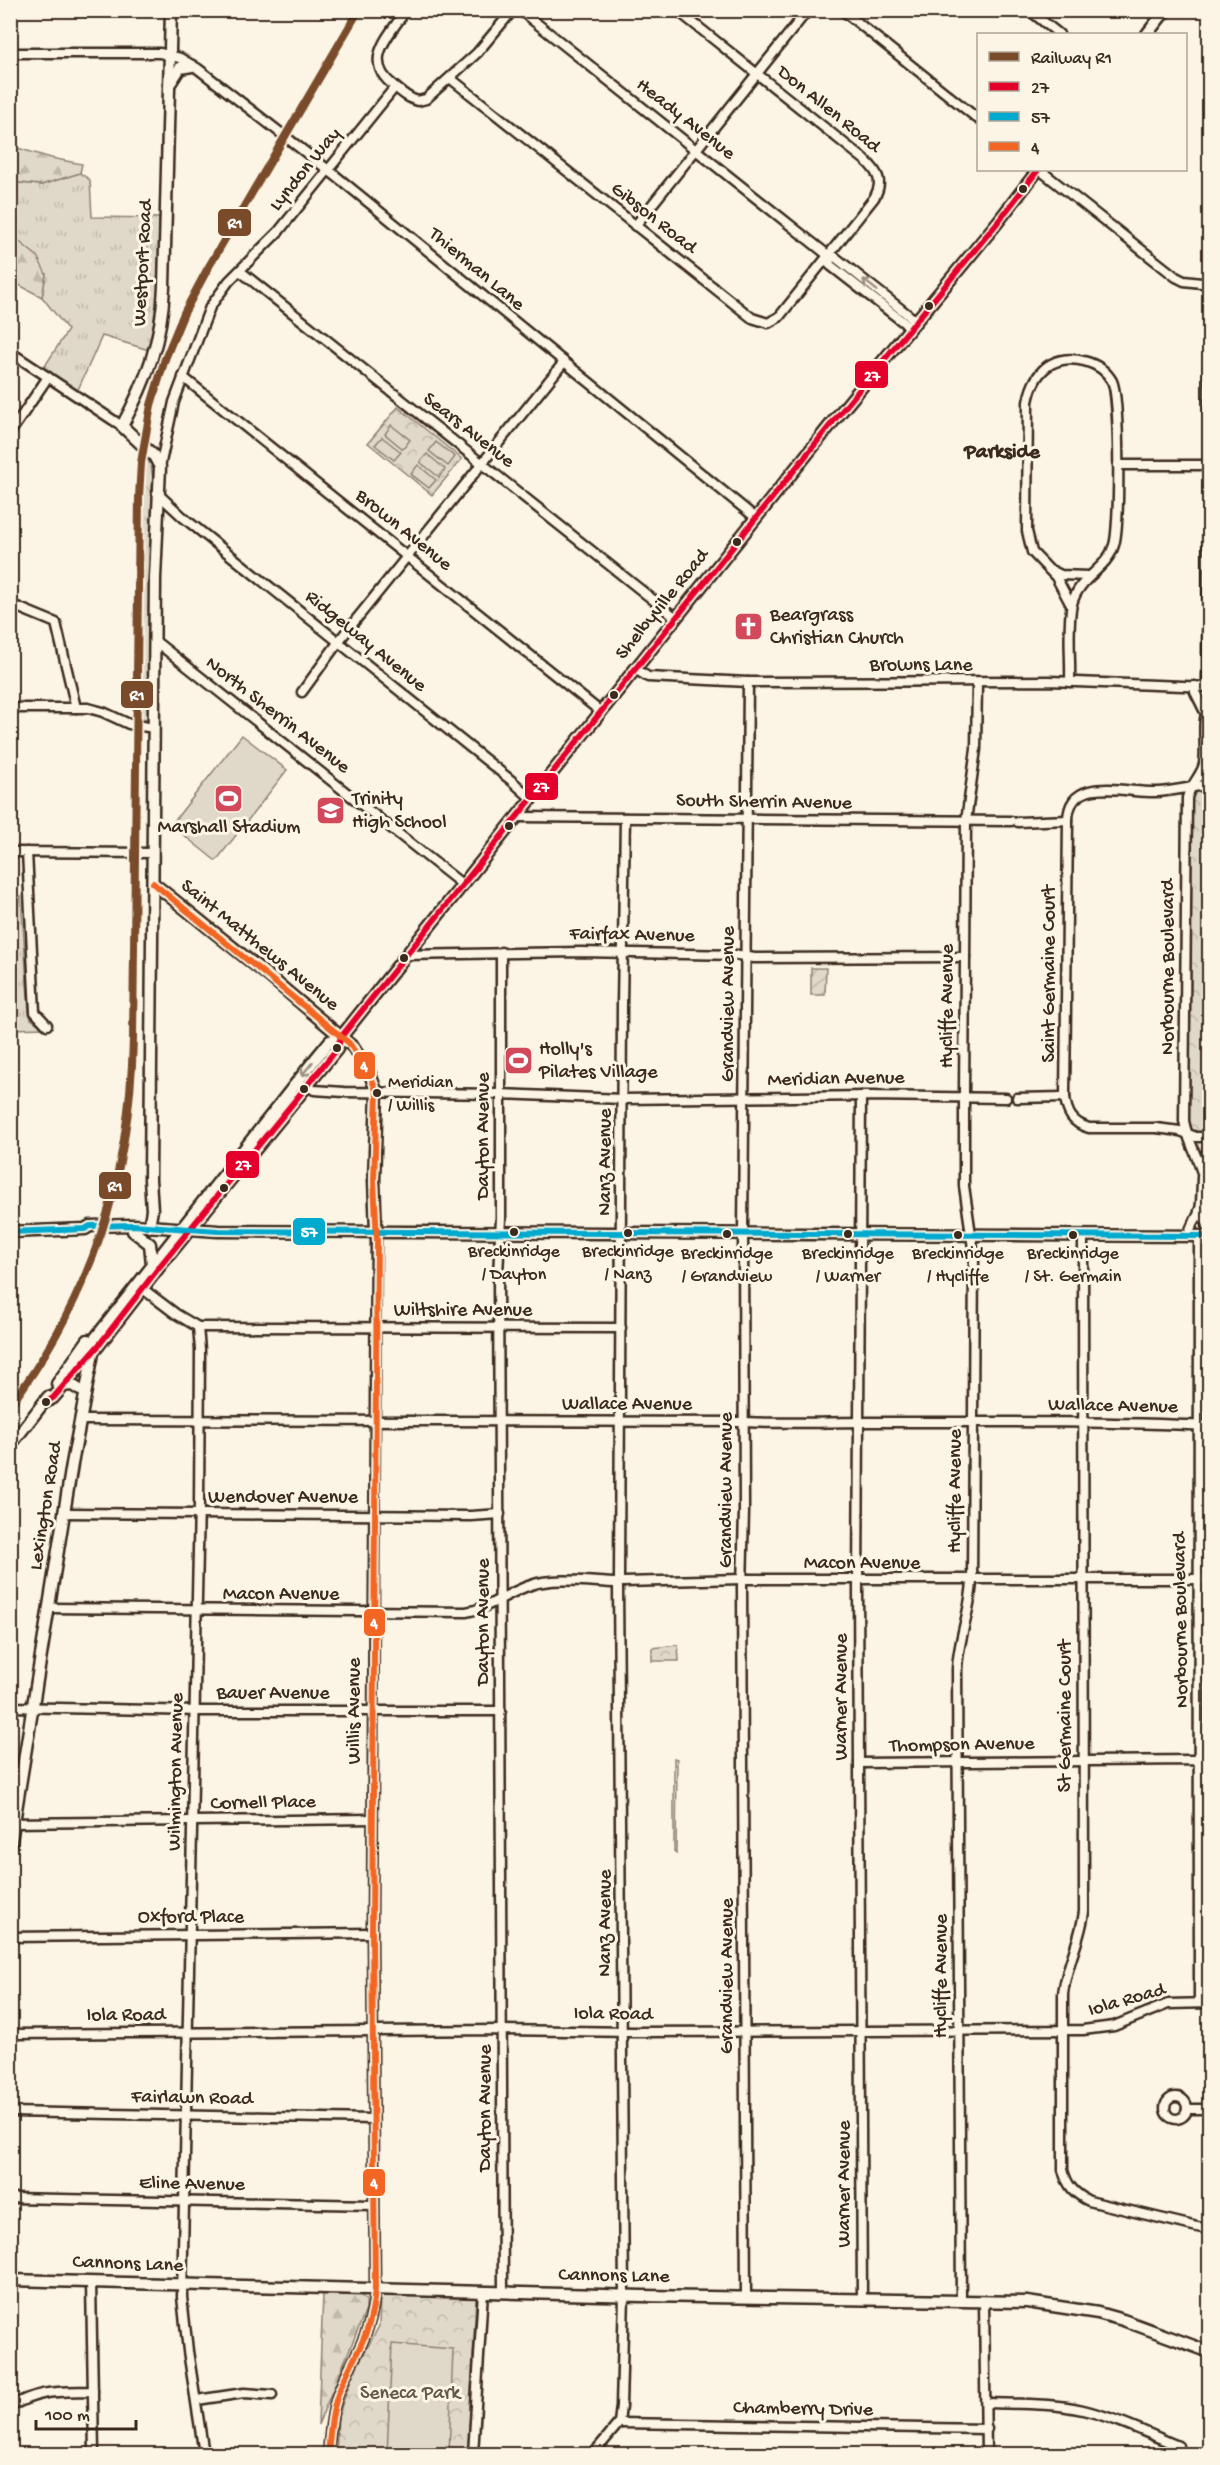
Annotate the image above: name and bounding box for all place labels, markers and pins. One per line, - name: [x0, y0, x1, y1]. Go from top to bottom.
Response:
- unlabelled marker: [1017, 183, 1029, 195]
- unlabelled marker: [923, 300, 935, 312]
- unlabelled marker: [731, 536, 743, 548]
- place label: Beargrass Christian Church: [769, 605, 904, 651]
- church icon: Beargrass Christian Church: [733, 611, 765, 643]
- unlabelled marker: [608, 689, 620, 701]
- sports icon: Marshall Stadium: [213, 782, 245, 814]
- place label: Trinity High School: [351, 789, 447, 835]
- school or university icon: Trinity High School: [315, 795, 347, 827]
- place label: Marshall Stadium: [158, 817, 301, 840]
- unlabelled marker: [503, 820, 515, 832]
- unlabelled marker: [398, 952, 410, 964]
- place label: Holly's Pilates Village: [538, 1039, 658, 1085]
- unlabelled marker: [331, 1042, 343, 1054]
- sports icon: Holly's Pilates Village: [502, 1045, 534, 1077]
- place label: Meridian / Willis: [388, 1073, 453, 1117]
- unlabelled marker: [298, 1083, 310, 1095]
- marker: Meridian / Willis: [371, 1087, 383, 1099]
- unlabelled marker: [218, 1182, 230, 1194]
- marker: Breckinridge / Dayton: [508, 1226, 520, 1238]
- marker: Breckinridge / Nanz: [622, 1227, 634, 1239]
- marker: Breckinridge / Grandview: [721, 1228, 733, 1240]
- marker: Breckinridge / Warner: [842, 1228, 854, 1240]
- marker: Breckinridge / Hycliffe: [952, 1229, 964, 1241]
- marker: Breckinridge / St. Germain: [1067, 1229, 1079, 1241]
- place label: Breckinridge / Dayton: [467, 1242, 561, 1286]
- place label: Breckinridge / Nanz: [581, 1242, 675, 1286]
- place label: Breckinridge / Grandview: [680, 1244, 774, 1288]
- place label: Breckinridge / Warner: [801, 1244, 895, 1288]
- place label: Breckinridge / Hycliffe: [911, 1244, 1005, 1288]
- place label: Breckinridge / St. Germain: [1025, 1244, 1122, 1288]
- unlabelled marker: [40, 1396, 52, 1408]

